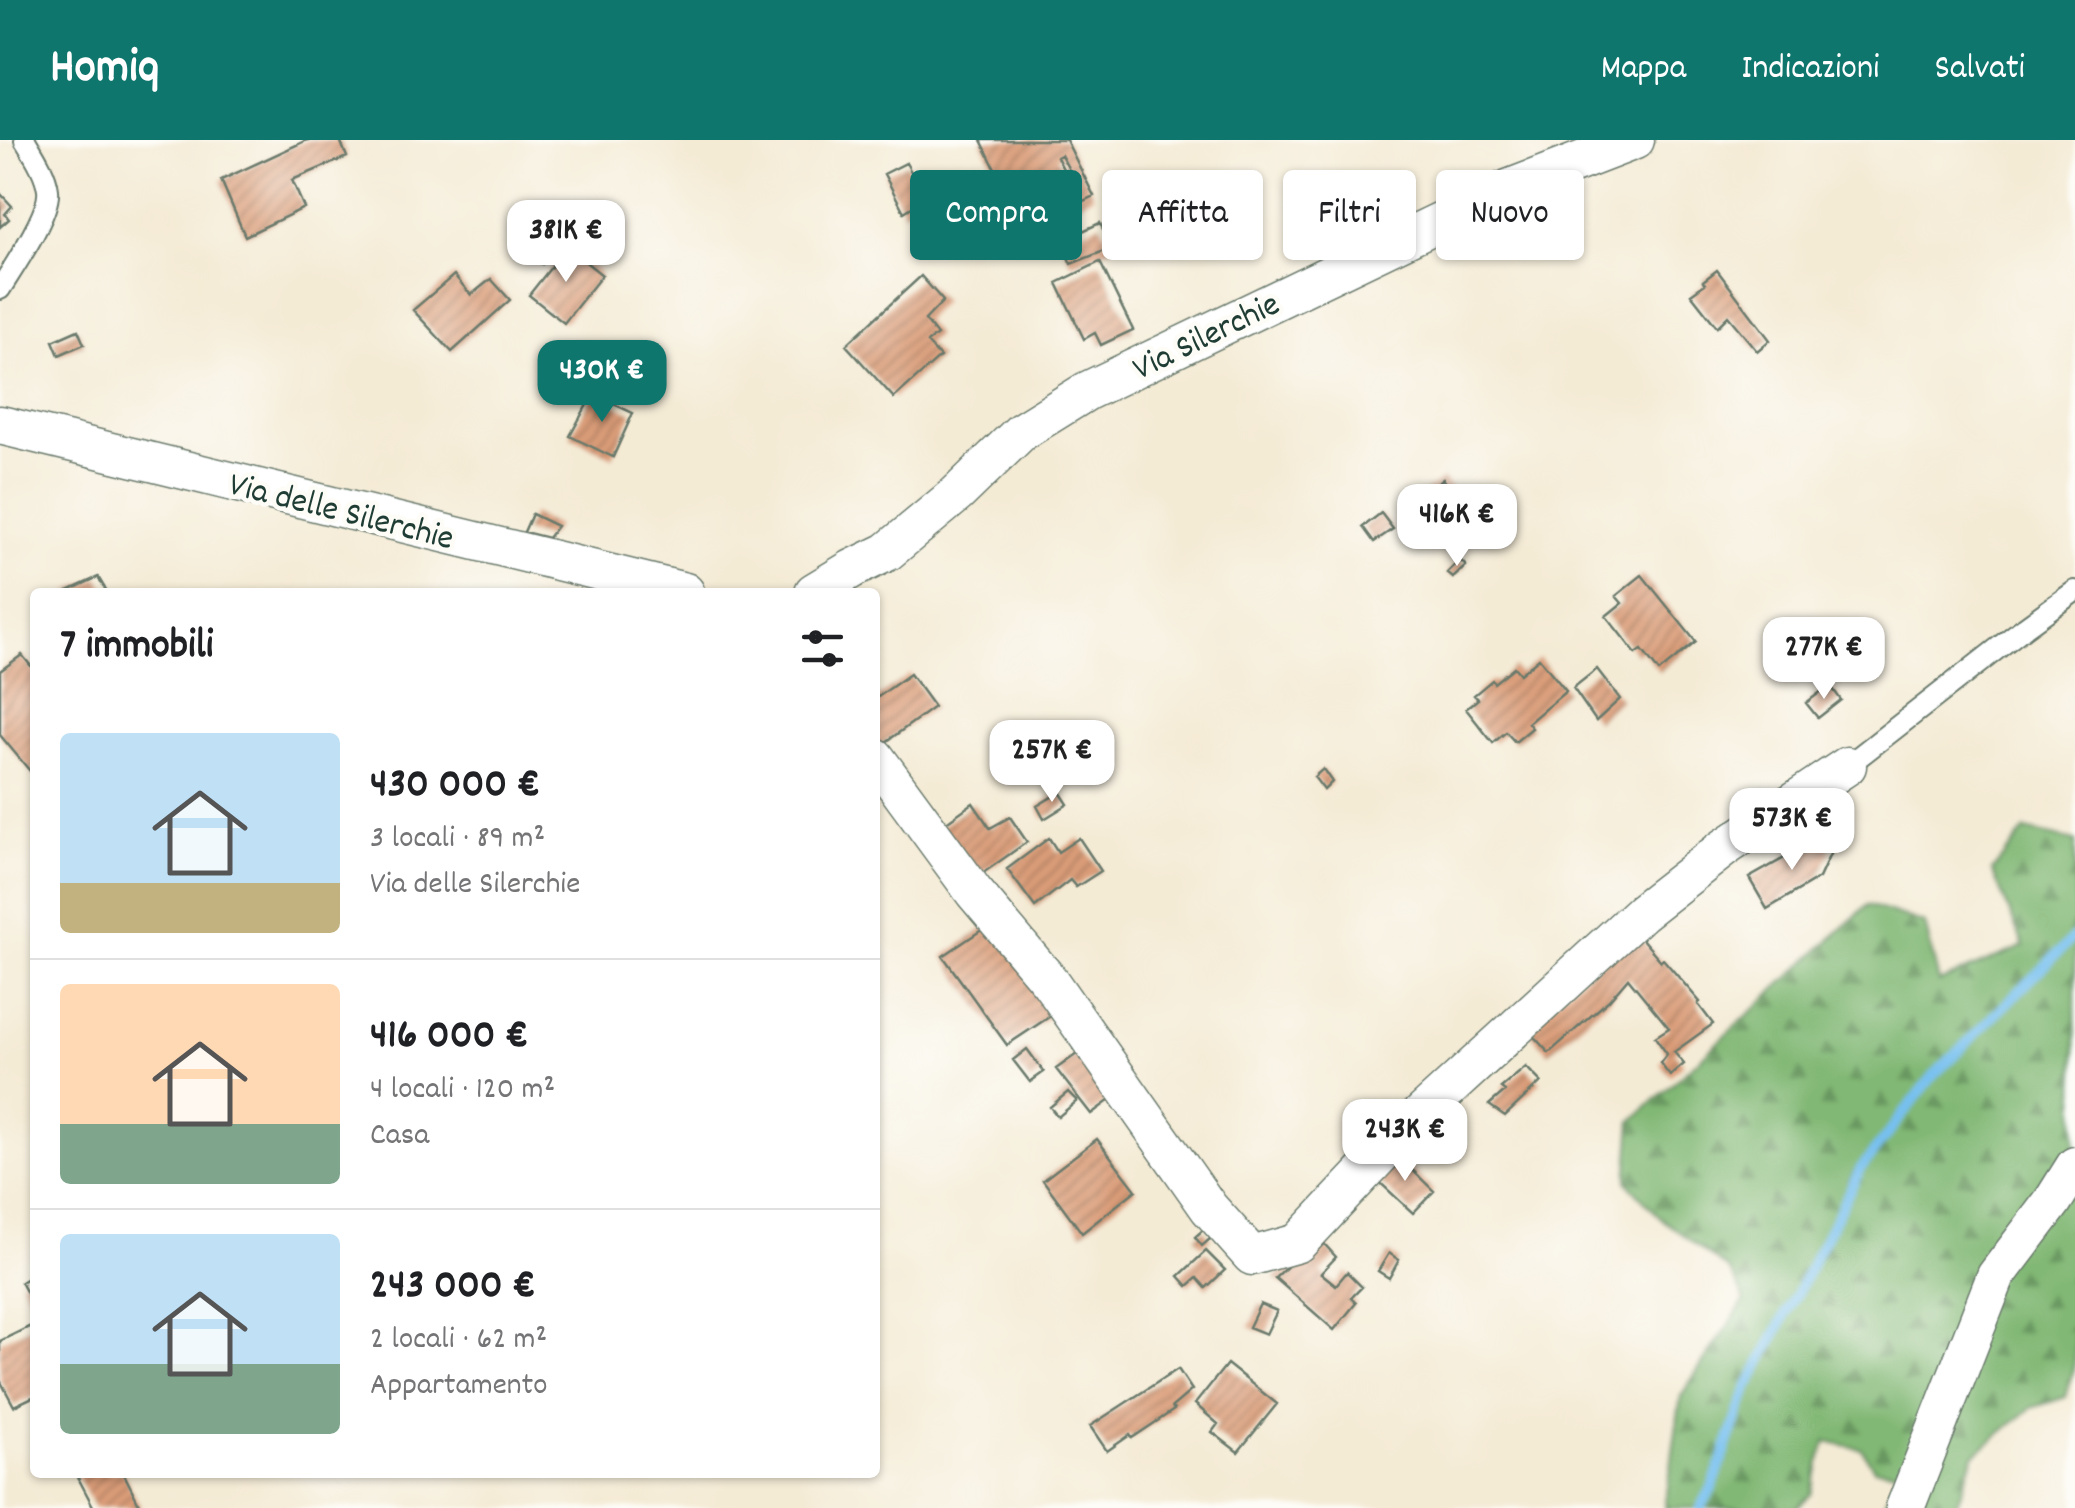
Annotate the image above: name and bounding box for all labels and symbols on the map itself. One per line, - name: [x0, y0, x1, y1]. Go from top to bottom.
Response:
- pin: 381K €: [485, 200, 647, 285]
- street label: Via Silerchie: [1125, 281, 1289, 396]
- pin: 430K €: [521, 340, 683, 425]
- street label: Via delle Silerchie: [223, 462, 458, 566]
- pin: 416K €: [1376, 484, 1538, 569]
- pin: 277K €: [1743, 617, 1905, 702]
- pin: 257K €: [971, 720, 1133, 805]
- pin: 573K €: [1711, 788, 1873, 873]
- pin: 243K €: [1324, 1099, 1486, 1184]

